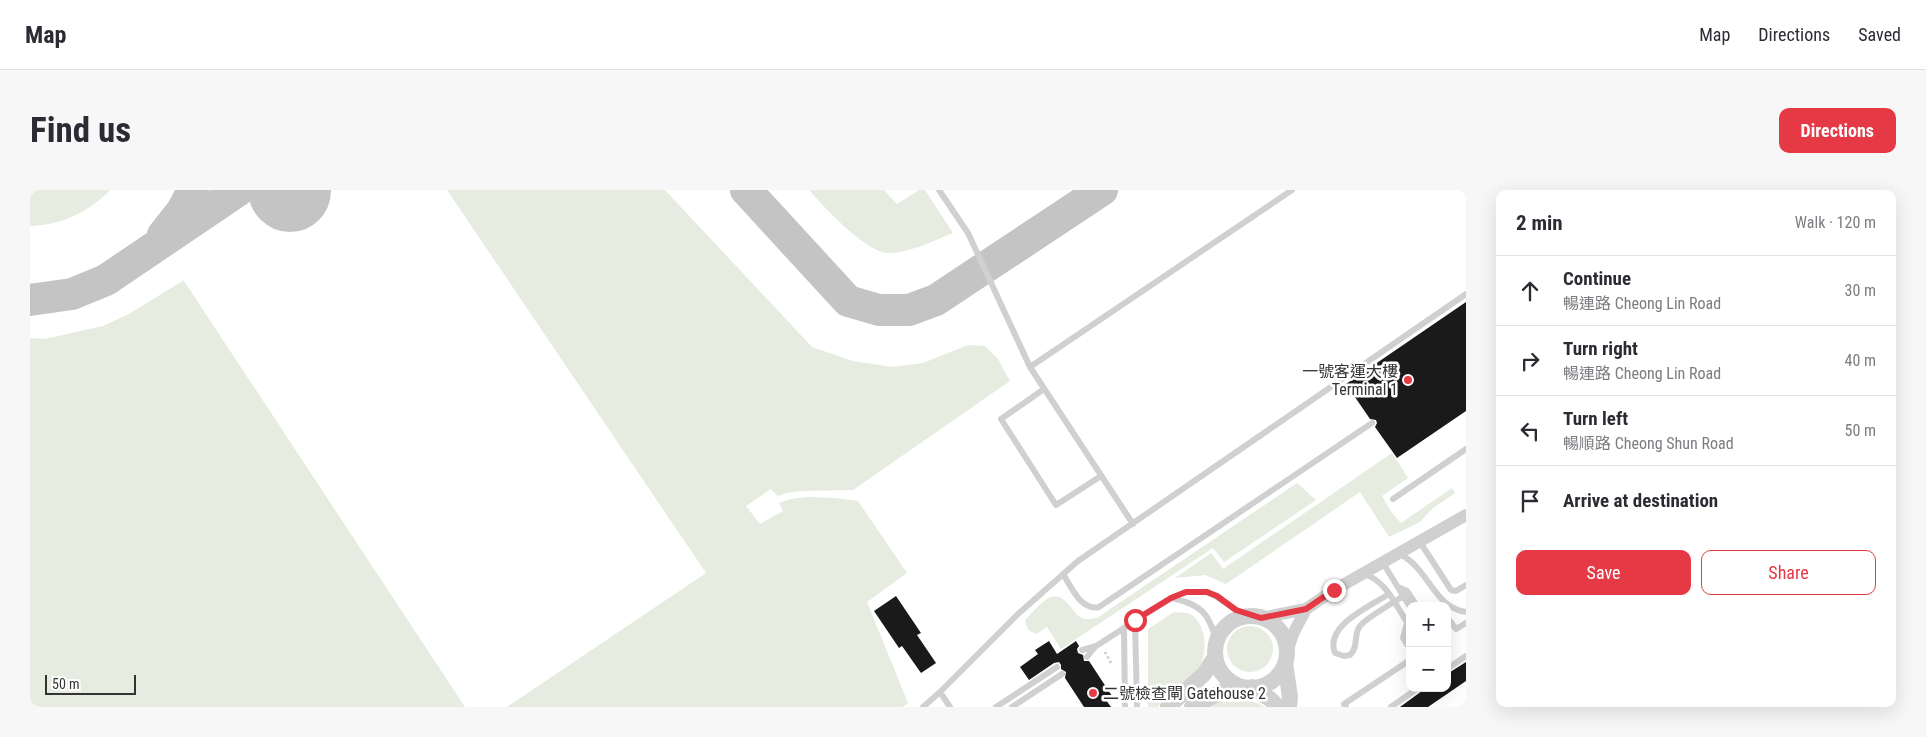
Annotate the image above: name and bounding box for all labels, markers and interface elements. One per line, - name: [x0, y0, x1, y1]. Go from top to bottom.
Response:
- text: Map: [25, 21, 66, 49]
- text: Map: [1699, 24, 1730, 45]
- text: Directions: [1758, 24, 1830, 45]
- text: Saved: [1858, 24, 1901, 45]
- button: Directions: [1779, 108, 1896, 153]
- text: Find us: [30, 110, 131, 151]
- text: 2 min: [1516, 211, 1563, 235]
- text: Walk · 120 m: [1795, 213, 1876, 232]
- text: Continue: [1563, 267, 1631, 290]
- icon: ahead: [1516, 277, 1544, 305]
- text: 30 m: [1844, 281, 1876, 300]
- text: 暢連路 Cheong Lin Road: [1563, 294, 1721, 313]
- text: Turn right: [1563, 337, 1638, 360]
- icon: right: [1516, 347, 1544, 375]
- text: 40 m: [1844, 351, 1876, 370]
- place label: 一號客運大樓 Terminal 1: [1302, 362, 1398, 399]
- text: 暢連路 Cheong Lin Road: [1563, 364, 1721, 383]
- marker: 一號客運大樓 Terminal 1: [1402, 374, 1414, 386]
- text: Turn left: [1563, 407, 1628, 430]
- icon: left: [1516, 417, 1544, 445]
- text: 50 m: [1844, 421, 1876, 440]
- text: 暢順路 Cheong Shun Road: [1563, 434, 1734, 453]
- icon: arrive: [1516, 487, 1544, 515]
- text: Arrive at destination: [1563, 489, 1718, 512]
- button: Save: [1516, 550, 1691, 595]
- button: Share: [1701, 550, 1876, 595]
- route end: [1323, 579, 1346, 602]
- map controls: [1406, 602, 1451, 692]
- button: +: [1406, 602, 1451, 647]
- route start: [1124, 609, 1147, 632]
- button: −: [1406, 647, 1451, 692]
- scale bar: [45, 672, 136, 695]
- text: 50 m: [52, 676, 80, 692]
- place label: 二號檢查閘 Gatehouse 2: [1103, 684, 1266, 703]
- marker: 二號檢查閘 Gatehouse 2: [1087, 687, 1099, 699]

